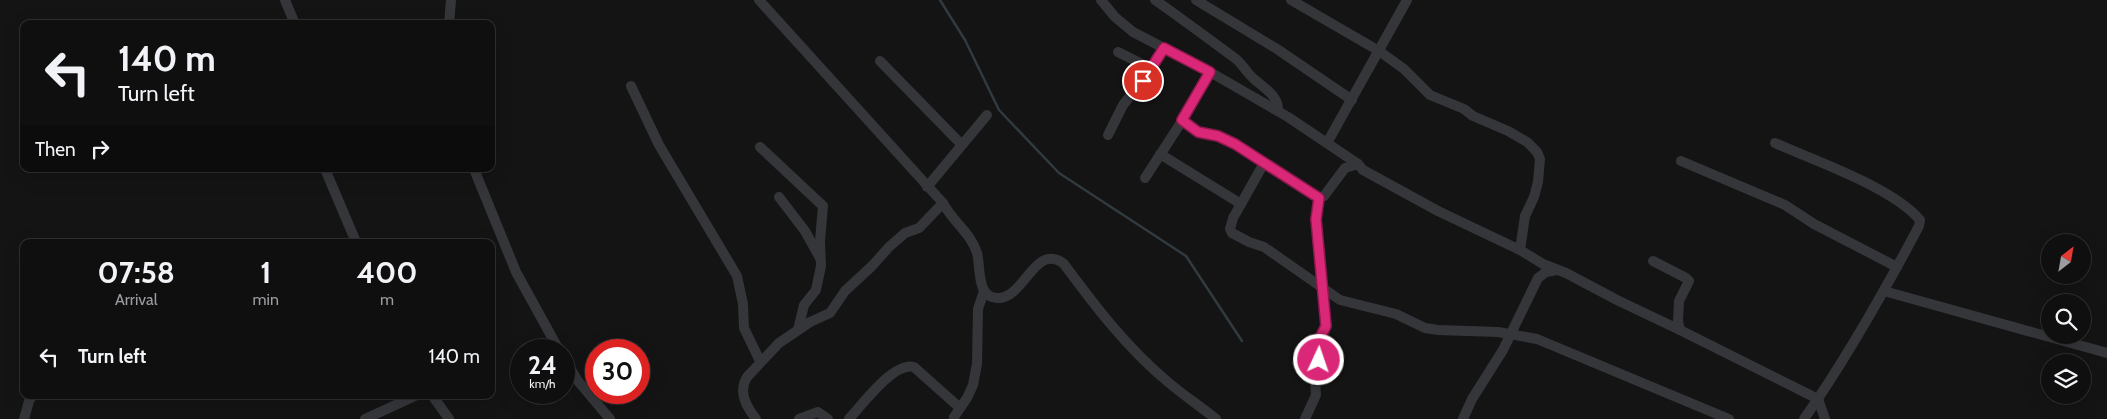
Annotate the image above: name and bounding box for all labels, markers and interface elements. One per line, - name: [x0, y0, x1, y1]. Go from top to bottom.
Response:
- text: 140 m: [118, 37, 216, 80]
- icon: left: [35, 40, 100, 105]
- pin: [1122, 60, 1164, 102]
- icon: arrive: [1129, 67, 1157, 95]
- text: Turn left: [118, 80, 195, 107]
- icon: right: [86, 135, 114, 163]
- text: Then: [35, 138, 76, 161]
- north arrow: [2041, 234, 2091, 284]
- map controls: [2041, 234, 2091, 404]
- text: 07:58: [98, 254, 175, 291]
- text: 1: [260, 254, 271, 291]
- text: 400: [356, 254, 417, 291]
- text: Arrival: [115, 290, 158, 309]
- text: min: [253, 290, 279, 309]
- text: m: [380, 290, 394, 309]
- button: search: [2041, 294, 2091, 344]
- position arrow: [1292, 333, 1344, 385]
- speed limit sign: 30: [585, 339, 650, 404]
- icon: left: [35, 343, 63, 371]
- text: Turn left: [78, 345, 146, 368]
- text: 140 m: [429, 345, 480, 368]
- text: 24: [528, 350, 557, 380]
- button: layers: [2041, 354, 2091, 404]
- text: km/h: [529, 376, 556, 391]

